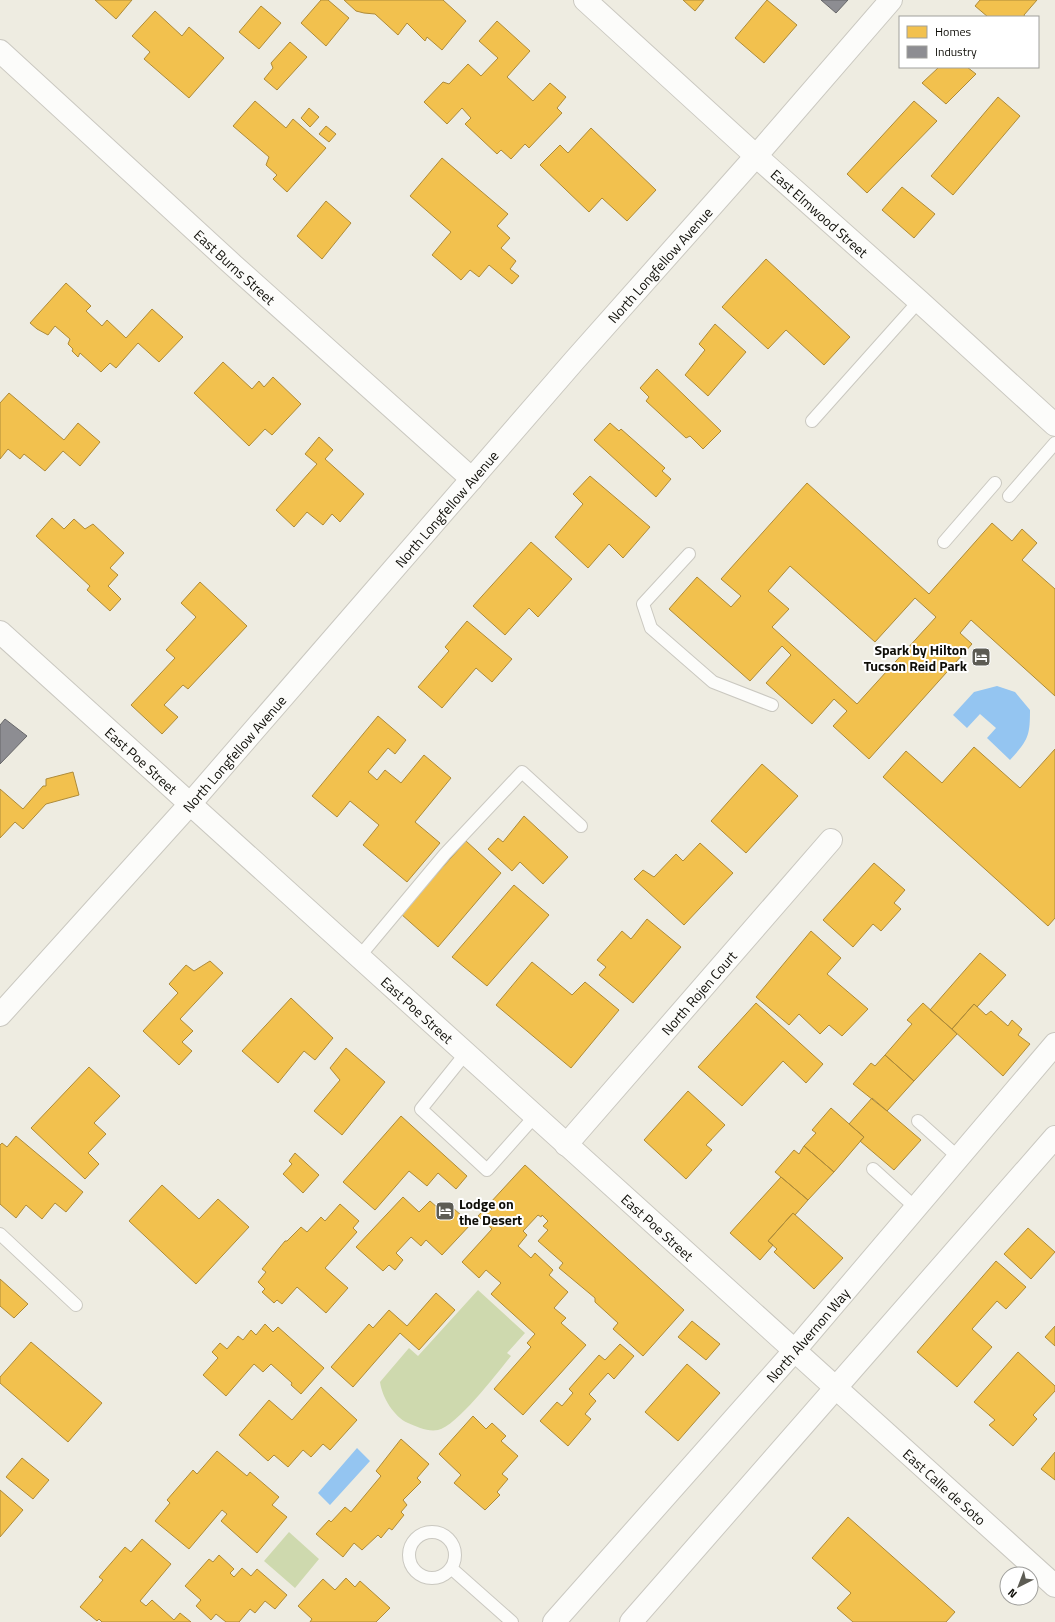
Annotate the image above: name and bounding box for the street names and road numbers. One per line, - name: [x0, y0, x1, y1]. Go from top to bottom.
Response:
- street label: East Elmwood Street: [767, 164, 873, 262]
- street label: North Longfellow Avenue: [602, 202, 717, 327]
- street label: East Burns Street: [190, 224, 281, 309]
- street label: North Longfellow Avenue: [389, 445, 503, 572]
- street label: North Longfellow Avenue: [177, 690, 291, 817]
- street label: East Poe Street: [101, 722, 183, 799]
- street label: North Rojen Court: [656, 946, 741, 1039]
- street label: East Poe Street: [377, 971, 459, 1048]
- street label: East Poe Street: [617, 1189, 699, 1265]
- street label: North Alvernon Way: [761, 1283, 854, 1387]
- street label: East Calle de Soto: [899, 1443, 991, 1530]

